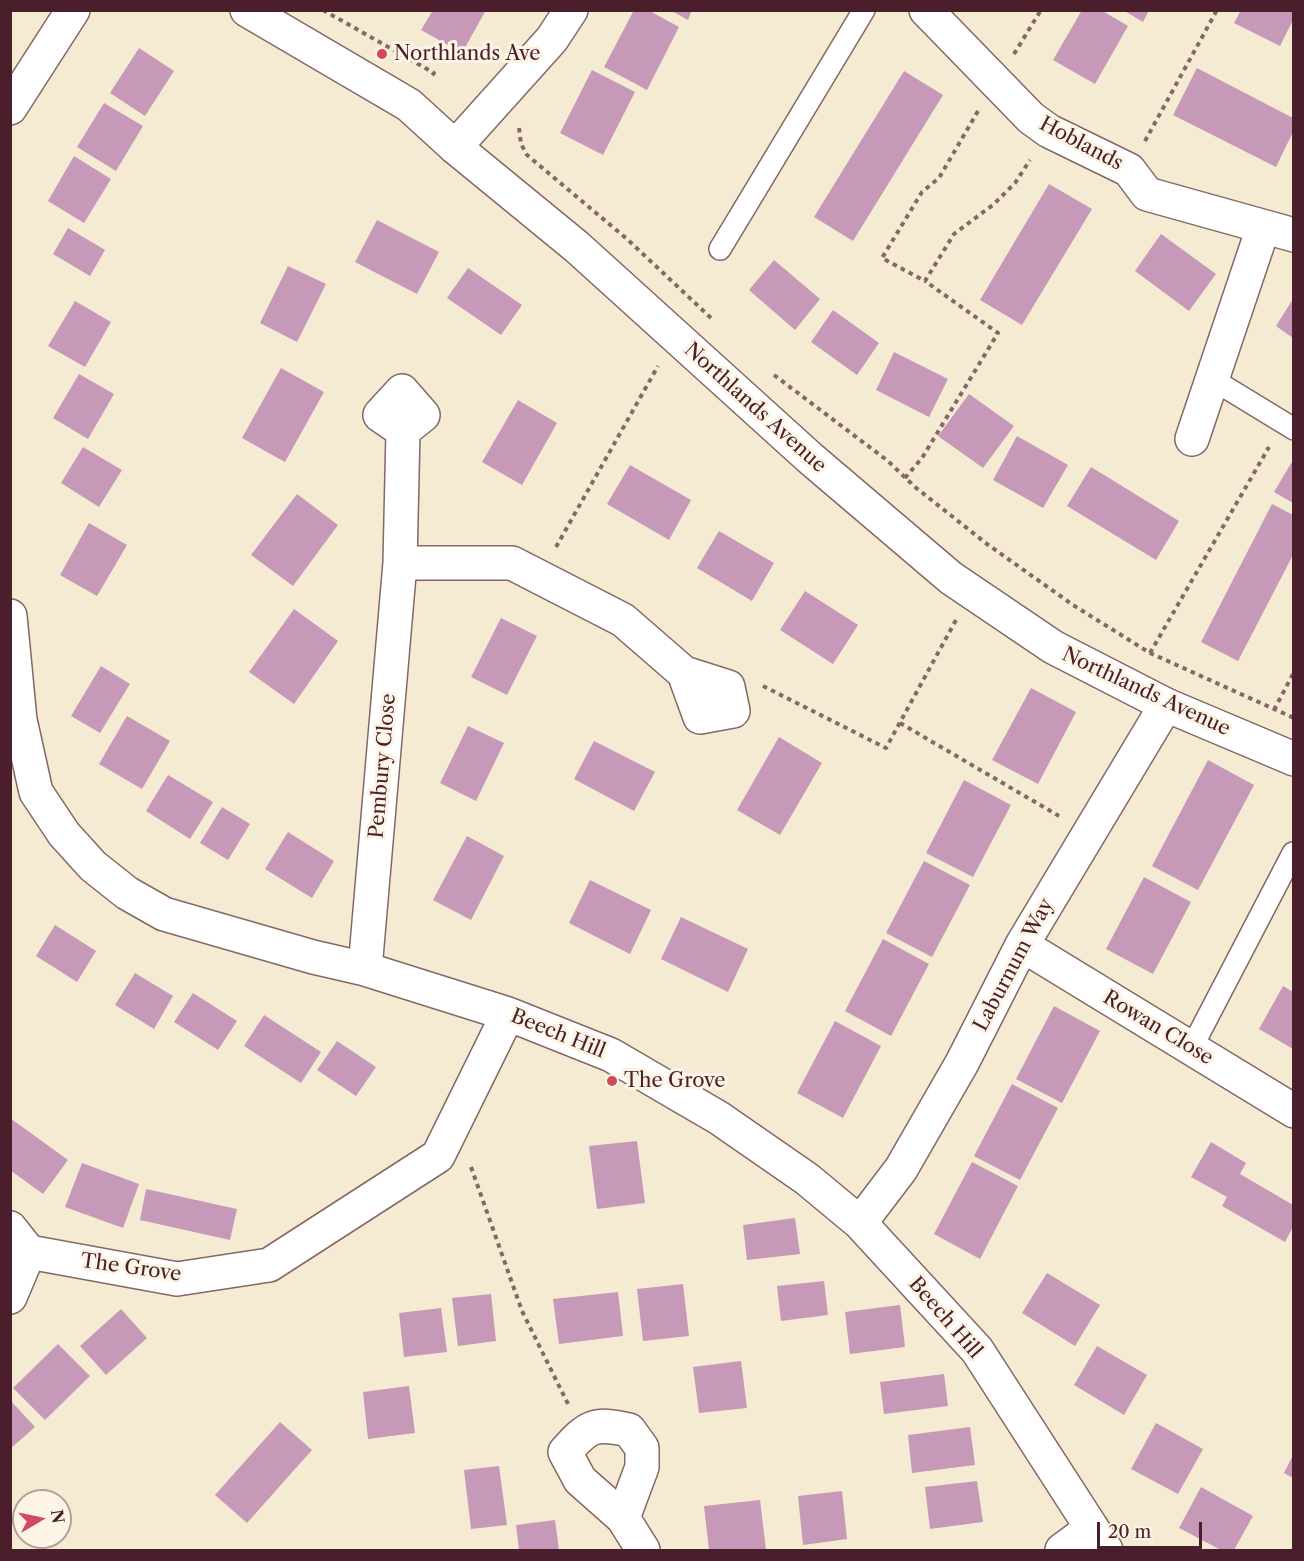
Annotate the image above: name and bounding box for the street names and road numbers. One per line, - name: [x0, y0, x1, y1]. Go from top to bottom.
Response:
- street label: Hoblands: [1035, 112, 1127, 176]
- street label: Northlands Avenue: [679, 338, 831, 478]
- street label: Northlands Avenue: [1058, 643, 1234, 741]
- street label: Pembury Close: [365, 693, 401, 839]
- street label: Laburnum Way: [969, 895, 1059, 1035]
- street label: Rowan Close: [1099, 986, 1217, 1070]
- street label: Beech Hill: [507, 1004, 609, 1064]
- street label: The Grove: [79, 1249, 183, 1287]
- street label: Beech Hill: [903, 1272, 987, 1364]

